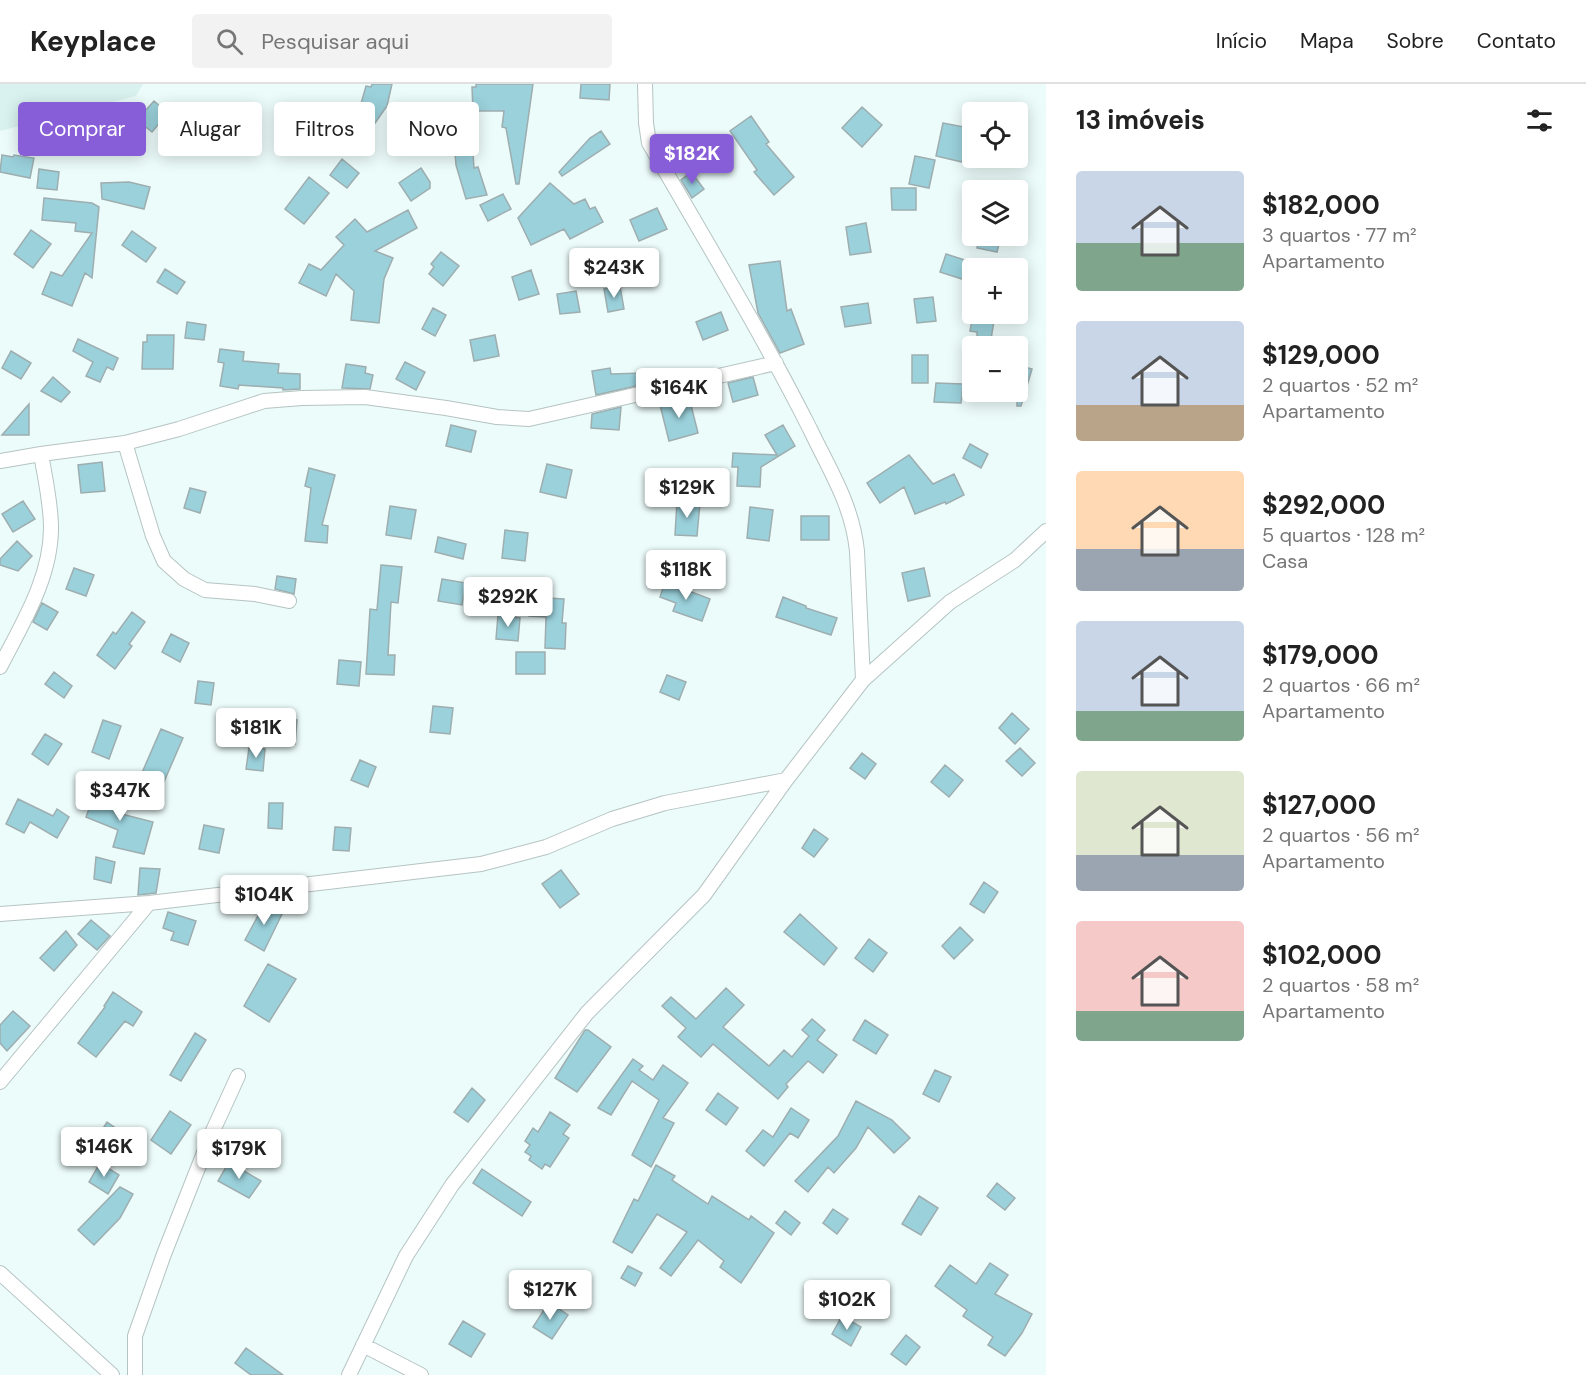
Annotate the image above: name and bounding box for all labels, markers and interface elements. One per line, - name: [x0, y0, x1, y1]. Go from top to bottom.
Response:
- search box: [192, 14, 612, 68]
- text: Keyplace: [30, 23, 156, 60]
- icon: search: [213, 25, 246, 58]
- text: Pesquisar aqui: [261, 27, 409, 56]
- text: Início: [1216, 27, 1267, 55]
- text: Mapa: [1300, 27, 1354, 55]
- text: Sobre: [1387, 27, 1444, 55]
- text: Contato: [1477, 27, 1556, 55]
- chip: Comprar: [18, 102, 146, 156]
- chip: Alugar: [158, 102, 262, 156]
- chip: Filtros: [274, 102, 375, 156]
- chip: Novo: [387, 102, 479, 156]
- map controls: [962, 102, 1028, 402]
- button: locate: [962, 102, 1028, 168]
- text: 13 imóveis: [1076, 103, 1205, 137]
- icon: filters: [1523, 104, 1556, 137]
- pin: $182K: [650, 134, 734, 185]
- text: $182K: [664, 140, 720, 166]
- button: layers: [962, 180, 1028, 246]
- text: $182,000: [1262, 188, 1380, 222]
- icon: home: [1124, 195, 1196, 267]
- text: 3 quartos · 77 m²: [1262, 222, 1417, 248]
- pin: $243K: [572, 248, 656, 299]
- text: Apartamento: [1262, 248, 1385, 274]
- text: $243K: [583, 254, 645, 280]
- button: +: [962, 258, 1028, 324]
- button: −: [962, 336, 1028, 402]
- text: $129,000: [1262, 338, 1380, 372]
- icon: home: [1124, 345, 1196, 417]
- pin: $164K: [637, 368, 721, 419]
- text: 2 quartos · 52 m²: [1262, 372, 1418, 398]
- text: $164K: [650, 374, 708, 400]
- text: Apartamento: [1262, 398, 1385, 424]
- pin: $129K: [645, 468, 729, 519]
- text: $129K: [659, 474, 715, 500]
- text: $292,000: [1262, 488, 1385, 522]
- icon: home: [1124, 495, 1196, 567]
- text: 5 quartos · 128 m²: [1262, 522, 1425, 548]
- text: Casa: [1262, 548, 1308, 574]
- pin: $118K: [644, 550, 728, 601]
- text: $118K: [660, 556, 712, 582]
- pin: $292K: [466, 577, 550, 628]
- text: $292K: [478, 583, 538, 609]
- text: $179,000: [1262, 638, 1379, 672]
- icon: home: [1124, 645, 1196, 717]
- text: 2 quartos · 66 m²: [1262, 672, 1420, 698]
- text: Apartamento: [1262, 698, 1385, 724]
- pin: $181K: [214, 708, 298, 759]
- text: $181K: [230, 714, 282, 740]
- pin: $347K: [78, 771, 162, 822]
- text: $347K: [90, 777, 150, 803]
- text: $127,000: [1262, 788, 1376, 822]
- icon: home: [1124, 795, 1196, 867]
- text: 2 quartos · 56 m²: [1262, 822, 1420, 848]
- text: Apartamento: [1262, 848, 1385, 874]
- pin: $104K: [222, 875, 306, 926]
- text: $104K: [234, 881, 294, 907]
- text: $102,000: [1262, 938, 1382, 972]
- icon: home: [1124, 945, 1196, 1017]
- text: 2 quartos · 58 m²: [1262, 972, 1419, 998]
- text: Apartamento: [1262, 998, 1385, 1024]
- pin: $146K: [62, 1127, 146, 1178]
- pin: $179K: [197, 1129, 281, 1180]
- text: $146K: [75, 1133, 133, 1159]
- text: $179K: [211, 1135, 267, 1161]
- pin: $127K: [508, 1270, 592, 1321]
- text: $127K: [523, 1276, 577, 1302]
- pin: $102K: [805, 1280, 889, 1331]
- text: $102K: [818, 1286, 876, 1312]

